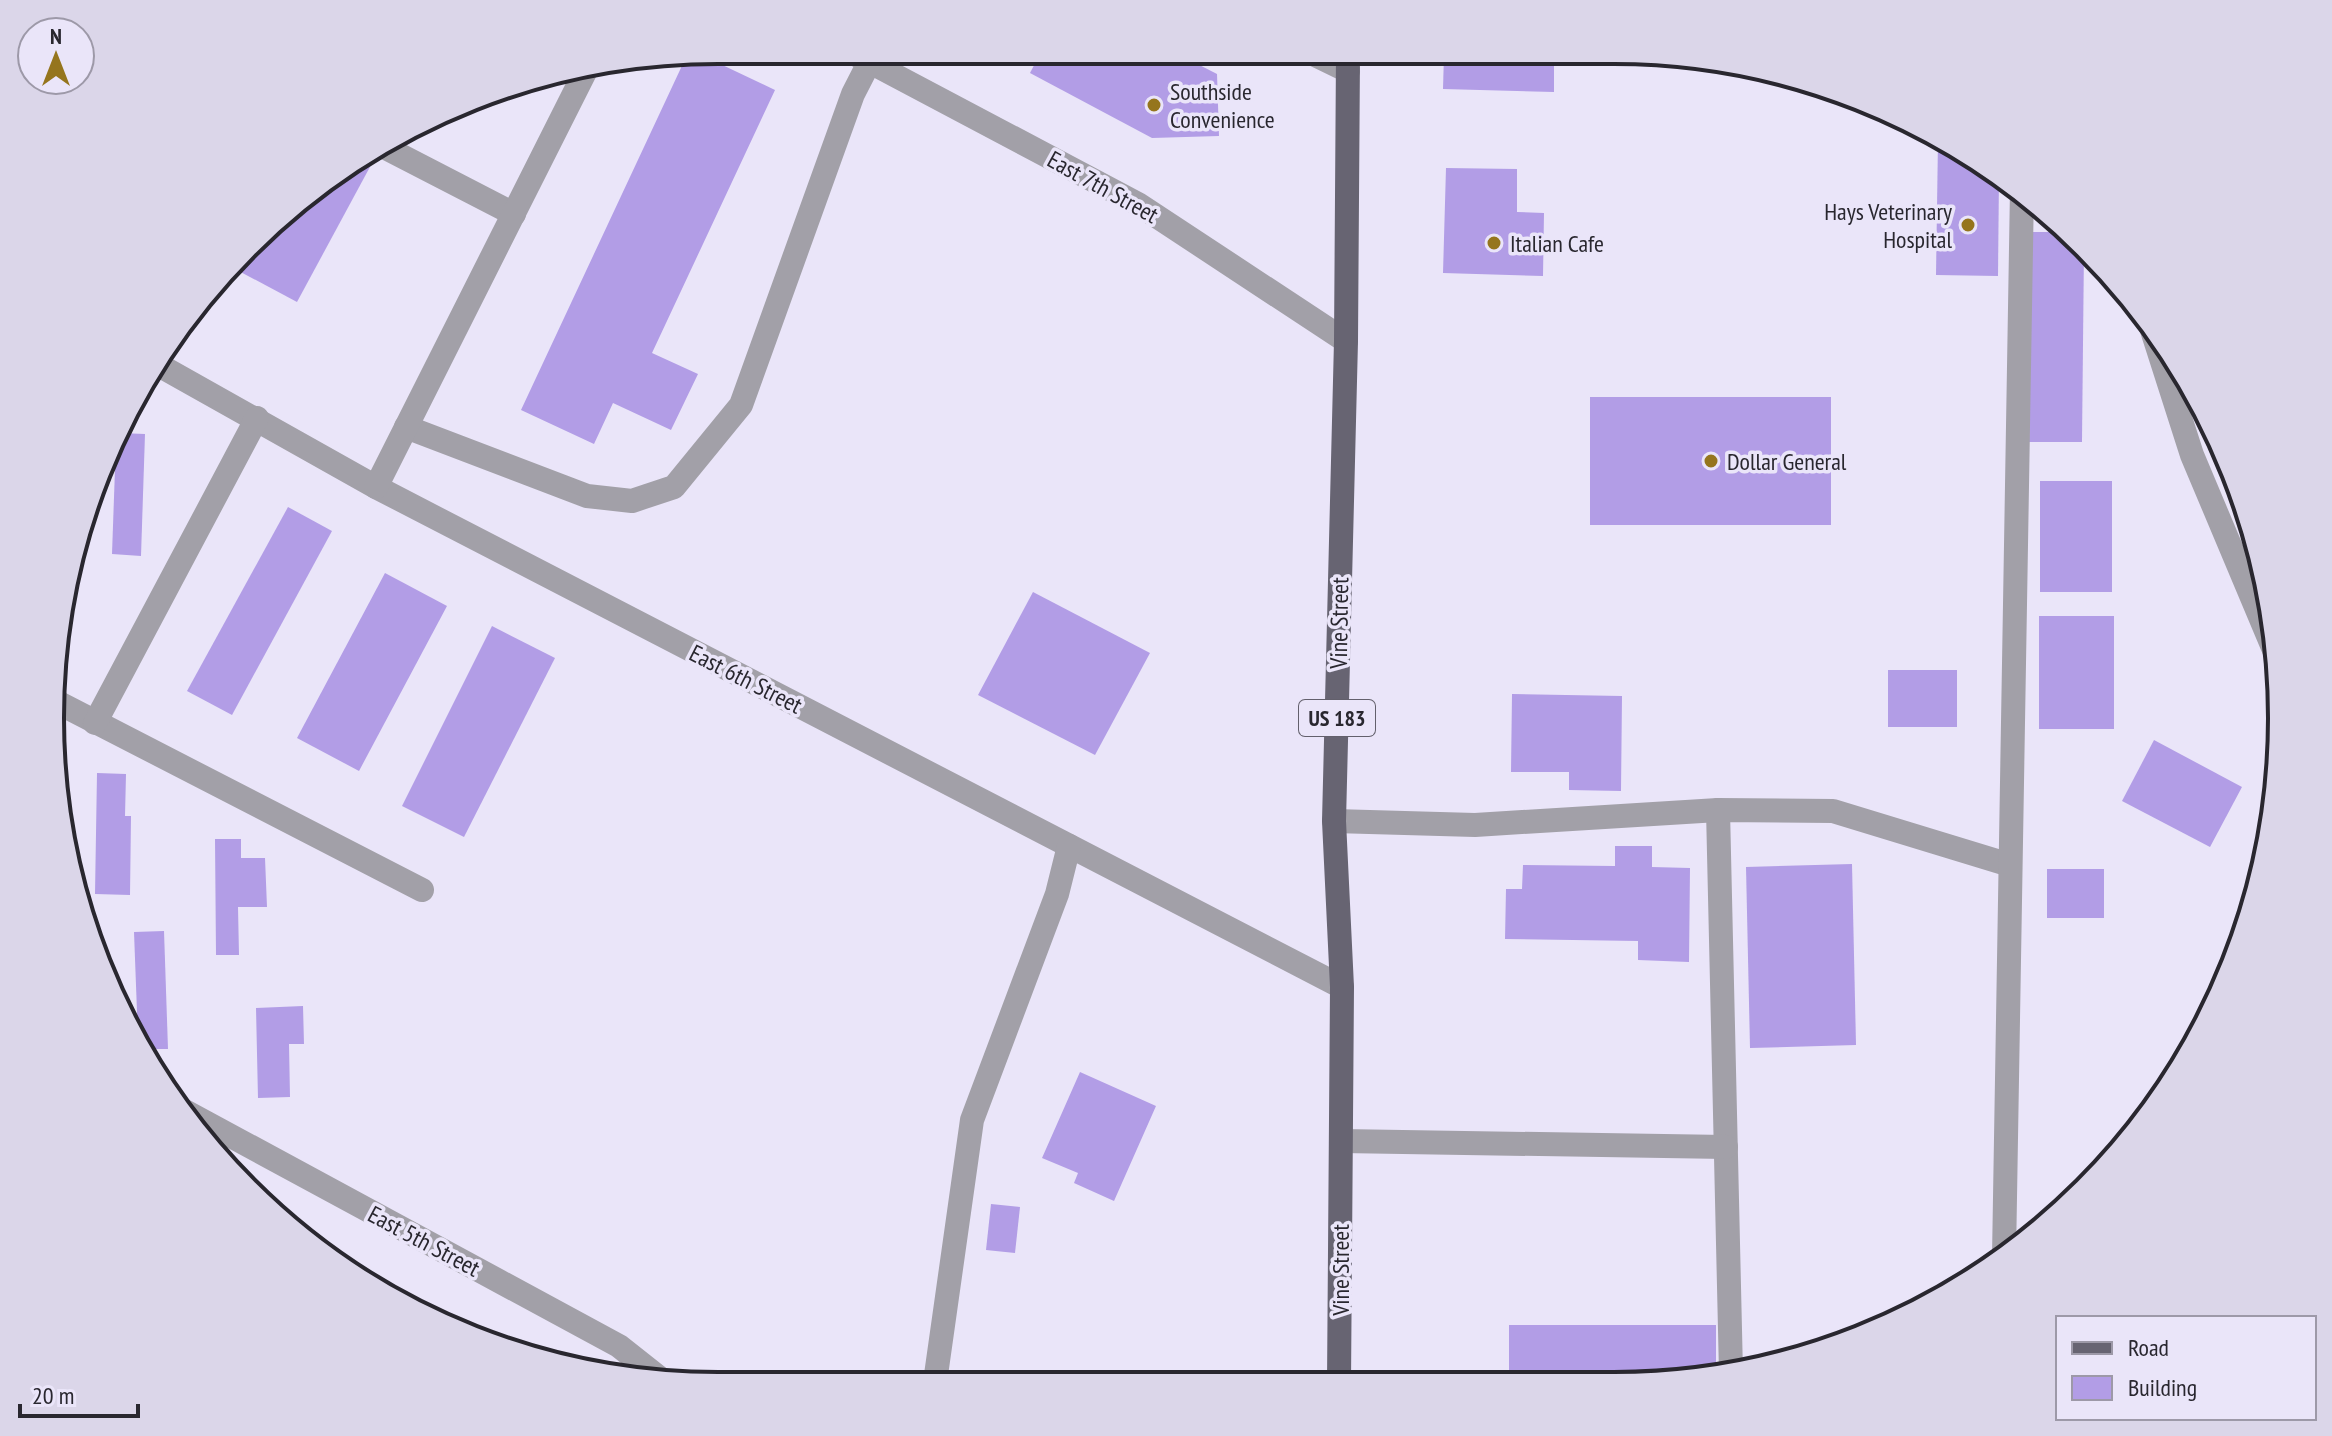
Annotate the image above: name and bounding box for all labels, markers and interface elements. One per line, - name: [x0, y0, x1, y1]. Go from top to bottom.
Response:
- north arrow: [16, 16, 96, 96]
- text: N: [50, 22, 62, 50]
- place label: Southside Convenience: [1170, 76, 1275, 135]
- marker: Southside Convenience: [1145, 96, 1163, 114]
- street label: East 7th Street: [1042, 144, 1164, 230]
- place label: Hays Veterinary Hospital: [1824, 196, 1952, 255]
- marker: Hays Veterinary Hospital: [1959, 216, 1977, 234]
- place label: Italian Cafe: [1510, 228, 1604, 259]
- marker: Italian Cafe: [1485, 234, 1503, 252]
- place label: Dollar General: [1727, 446, 1847, 477]
- marker: Dollar General: [1702, 452, 1720, 470]
- street label: Vine Street: [1323, 577, 1355, 670]
- street label: East 6th Street: [684, 637, 808, 721]
- road number: US 183: [1299, 700, 1375, 736]
- street label: East 5th Street: [363, 1199, 486, 1284]
- street label: Vine Street: [1325, 1224, 1356, 1317]
- legend: [2056, 1316, 2316, 1420]
- text: Road: [2128, 1332, 2169, 1363]
- scale bar: [20, 1368, 138, 1418]
- text: Building: [2128, 1372, 2197, 1403]
- text: 20 m: [32, 1380, 74, 1411]

